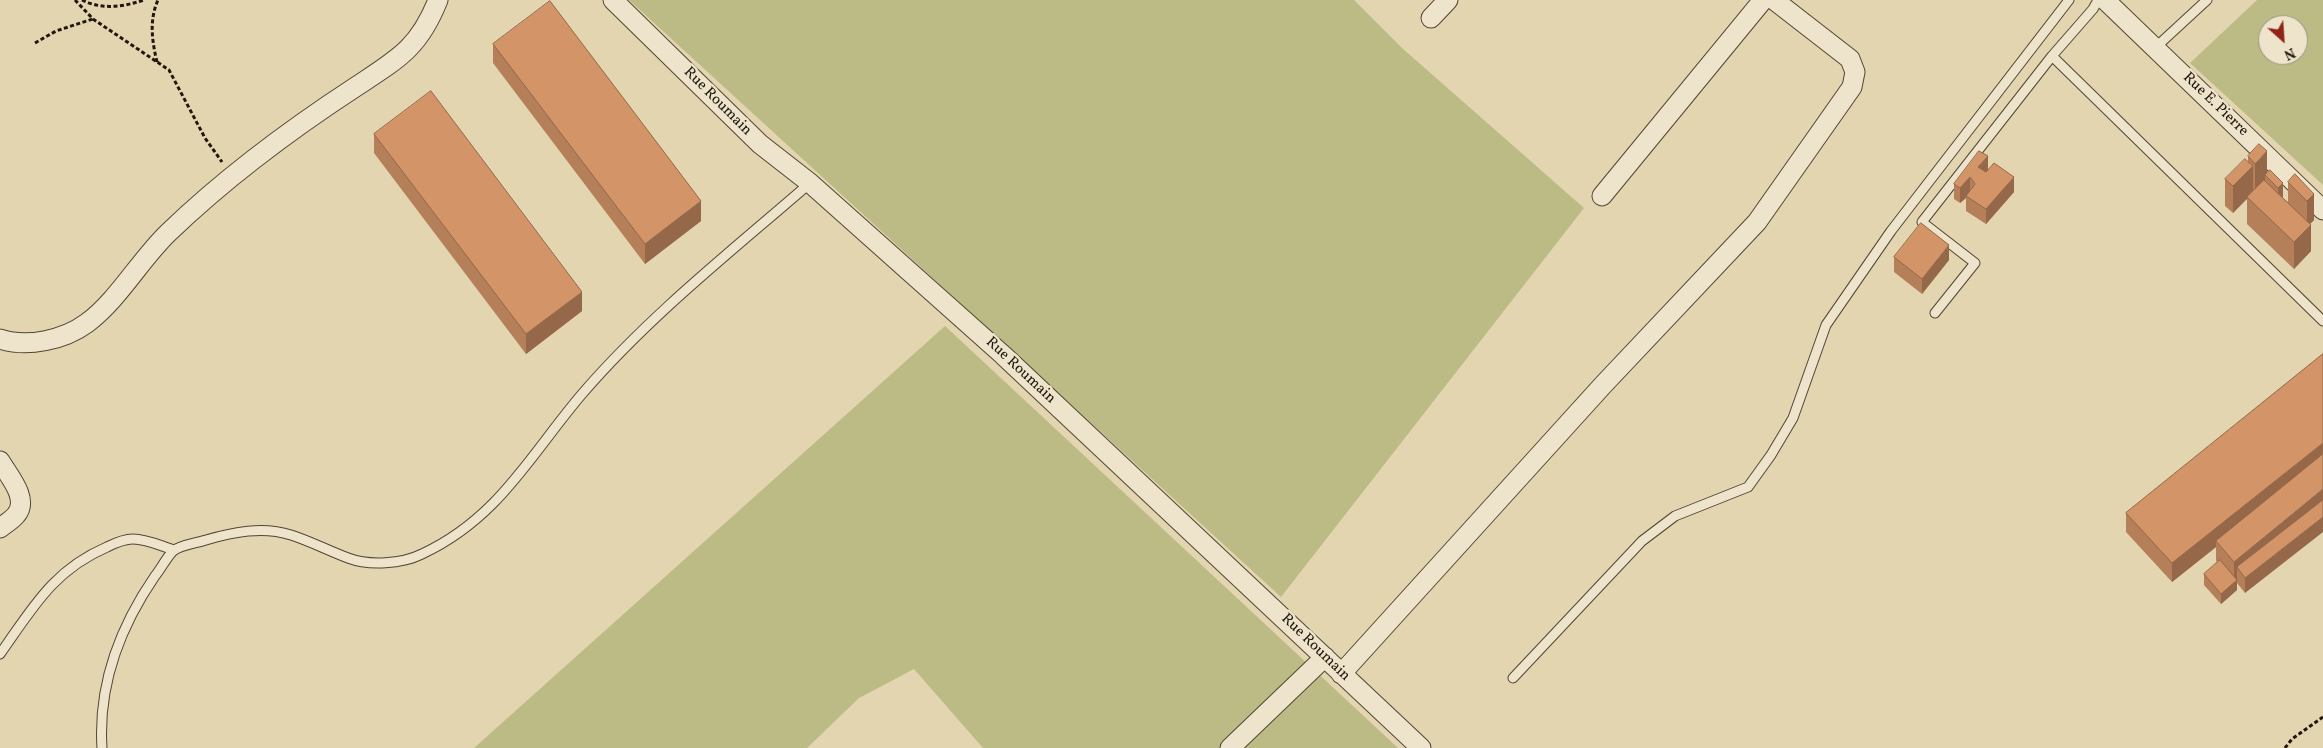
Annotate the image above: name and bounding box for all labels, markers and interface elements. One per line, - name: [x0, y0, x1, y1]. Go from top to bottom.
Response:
- north arrow: [2258, 15, 2308, 65]
- text: N: [2281, 42, 2298, 64]
- street label: Rue Roumain: [679, 64, 755, 140]
- street label: Rue E. Pierre: [2178, 69, 2252, 141]
- street label: Rue Roumain: [981, 334, 1059, 408]
- street label: Rue Roumain: [1277, 610, 1353, 686]

